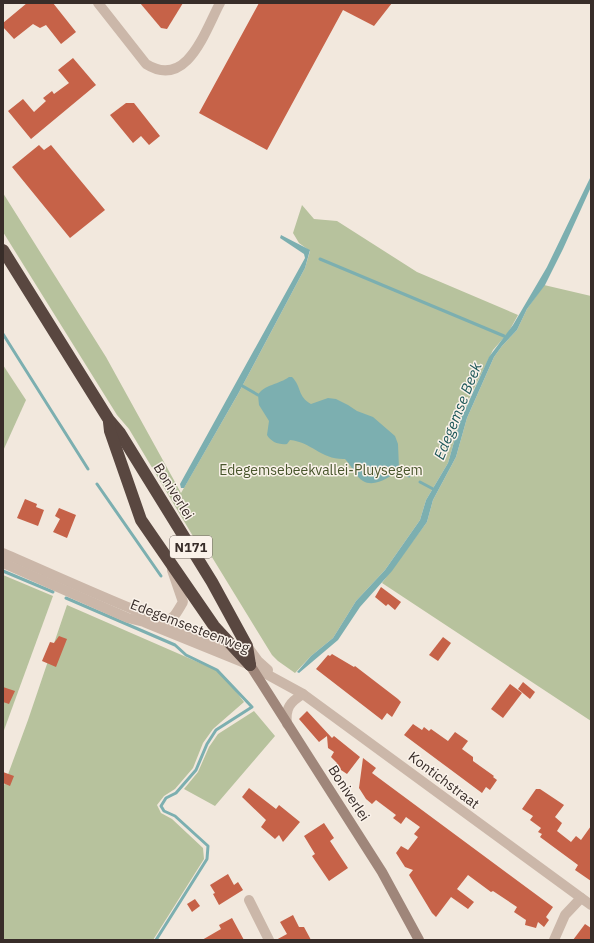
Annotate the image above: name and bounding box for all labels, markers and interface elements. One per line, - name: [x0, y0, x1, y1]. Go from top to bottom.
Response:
- water label: Edegemse Beek: [429, 359, 486, 462]
- street label: Boniverlei: [150, 460, 198, 522]
- park label: Edegemsebeekvallei-Pluysegem: [219, 461, 423, 479]
- road number: N171: [170, 536, 212, 558]
- street label: Edegemsesteenweg: [128, 595, 253, 657]
- street label: Kontichstraat: [405, 747, 483, 813]
- street label: Boniverlei: [324, 762, 374, 824]

